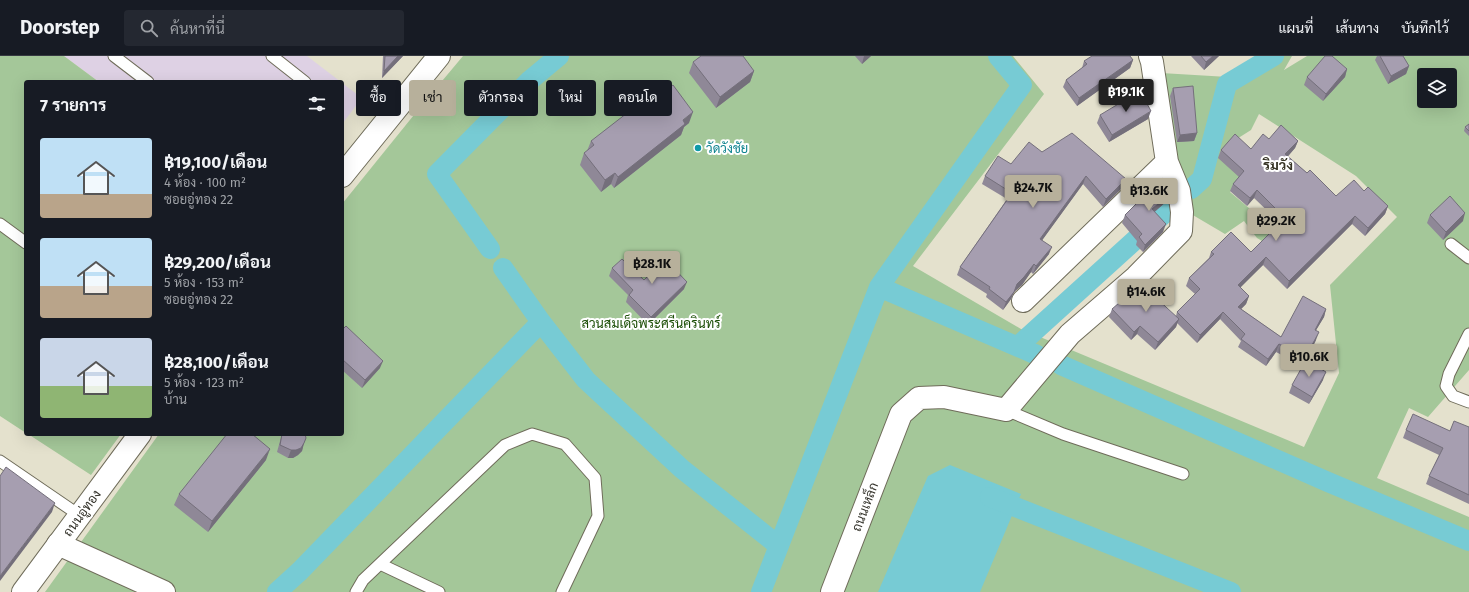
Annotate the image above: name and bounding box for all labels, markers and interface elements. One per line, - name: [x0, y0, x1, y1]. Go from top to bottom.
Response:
- search box: [124, 10, 404, 46]
- text: Doorstep: [20, 16, 100, 39]
- icon: search: [138, 17, 160, 39]
- text: ค้นหาที่นี่: [170, 20, 225, 38]
- text: แผนที่: [1278, 20, 1313, 37]
- text: เส้นทาง: [1335, 20, 1379, 37]
- text: บันทึกไว้: [1401, 20, 1449, 37]
- map controls: [1417, 68, 1457, 108]
- button: layers: [1417, 68, 1457, 108]
- pin: ฿19.1K: [1093, 79, 1159, 113]
- chip: ซื้อ: [356, 80, 401, 116]
- chip: เช่า: [409, 80, 456, 116]
- chip: ตัวกรอง: [464, 80, 538, 116]
- chip: ใหม่: [546, 80, 596, 116]
- chip: คอนโด: [604, 80, 672, 116]
- text: ฿19.1K: [1108, 84, 1144, 99]
- icon: filters: [306, 93, 328, 115]
- text: 7 รายการ: [40, 95, 106, 116]
- place label: วัดวังชัย: [706, 141, 748, 156]
- marker: วัดวังชัย: [693, 143, 703, 153]
- text: ฿19,100/เดือน: [164, 152, 267, 173]
- icon: home: [72, 154, 120, 202]
- district label: ริมวัง: [1262, 157, 1293, 174]
- text: 4 ห้อง · 100 m²: [164, 175, 246, 190]
- pin: ฿24.7K: [1000, 175, 1066, 209]
- pin: ฿13.6K: [1116, 178, 1182, 212]
- text: ฿24.7K: [1014, 180, 1052, 195]
- text: ฿13.6K: [1130, 183, 1168, 198]
- text: ซอยอู่ทอง 22: [164, 192, 233, 207]
- pin: ฿29.2K: [1243, 208, 1309, 242]
- text: ฿29.2K: [1256, 213, 1296, 228]
- pin: ฿28.1K: [619, 251, 685, 285]
- text: ฿29,200/เดือน: [164, 252, 271, 273]
- icon: home: [72, 254, 120, 302]
- text: ฿28.1K: [633, 256, 671, 271]
- text: 5 ห้อง · 153 m²: [164, 275, 244, 290]
- pin: ฿14.6K: [1113, 279, 1179, 313]
- text: ฿14.6K: [1126, 284, 1166, 299]
- text: ซอยอู่ทอง 22: [164, 292, 233, 307]
- park label: สวนสมเด็จพระศรีนครินทร์: [581, 314, 721, 331]
- pin: ฿10.6K: [1276, 344, 1342, 378]
- text: ฿10.6K: [1289, 349, 1329, 364]
- text: ฿28,100/เดือน: [164, 352, 269, 373]
- icon: home: [72, 354, 120, 402]
- text: 5 ห้อง · 123 m²: [164, 375, 244, 390]
- text: บ้าน: [164, 392, 187, 407]
- street label: ถนนเหล็ก: [847, 480, 881, 534]
- street label: ถนนอู่ทอง: [60, 487, 106, 540]

